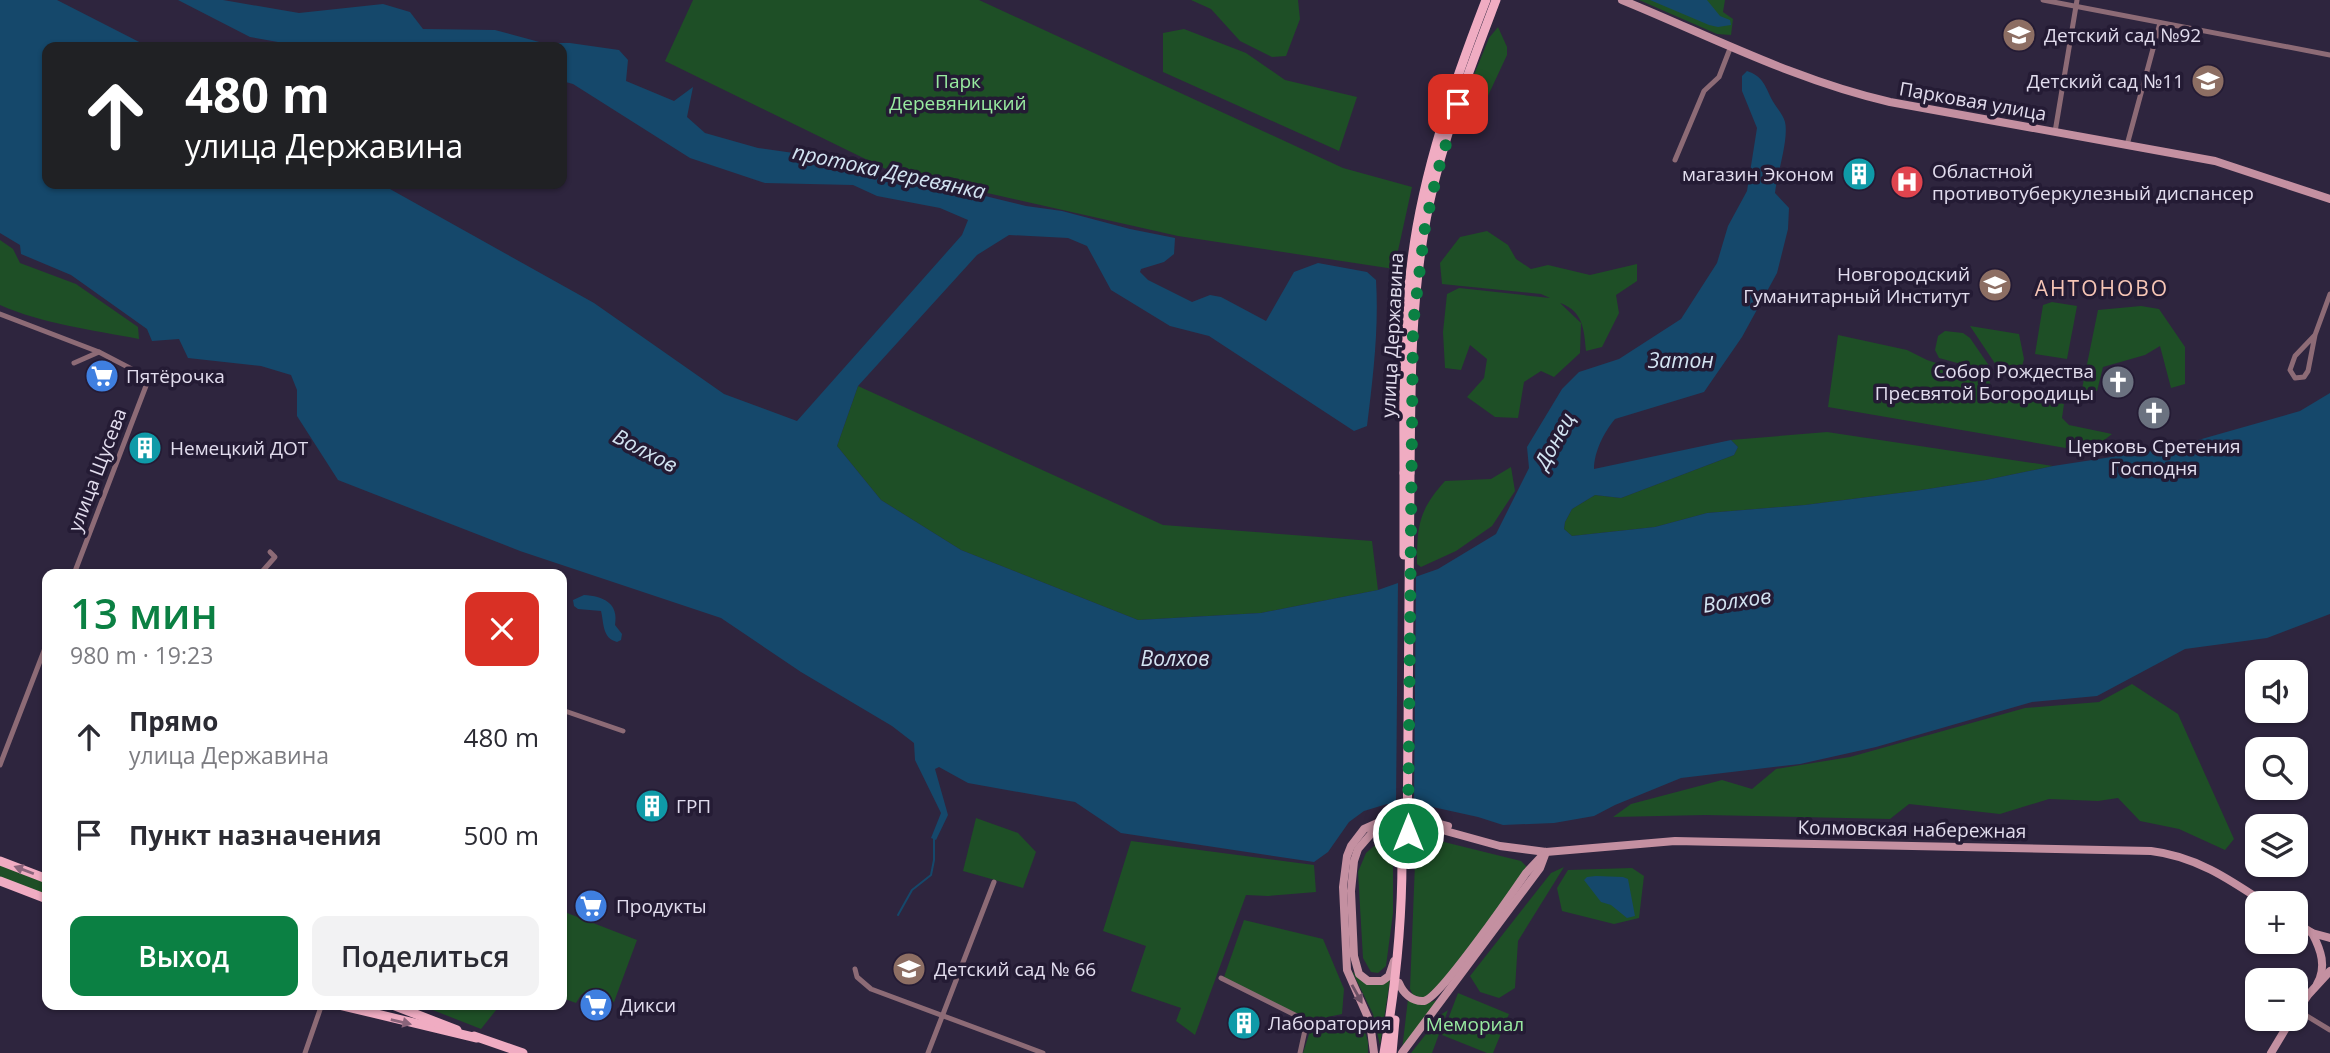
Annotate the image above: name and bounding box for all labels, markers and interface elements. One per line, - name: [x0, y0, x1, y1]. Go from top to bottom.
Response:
- school or university icon: Детский сад №92: [2000, 16, 2038, 54]
- place label: Детский сад №92: [2044, 22, 2201, 48]
- text: 480 m: [185, 61, 330, 127]
- school or university icon: Детский сад №11: [2189, 62, 2227, 100]
- park label: Парк Деревяницкий: [889, 68, 1027, 116]
- place label: Детский сад №11: [2027, 68, 2184, 94]
- icon: ahead: [70, 70, 161, 161]
- pin: [1428, 74, 1488, 134]
- street label: Парковая улица: [1897, 75, 2049, 127]
- icon: arrive: [1439, 85, 1477, 123]
- text: улица Державина: [185, 124, 463, 167]
- water label: протока Деревянка: [790, 137, 988, 205]
- building icon: магазин Эконом: [1840, 155, 1878, 193]
- place label: Областной противотуберкулезный диспансер: [1932, 158, 2254, 206]
- place label: магазин Эконом: [1682, 161, 1834, 187]
- hospital icon: Областной противотуберкулезный диспансер: [1888, 163, 1926, 201]
- street label: улица Державина: [1375, 252, 1409, 418]
- place label: Новгородский Гуманитарный Институт: [1743, 261, 1970, 309]
- school or university icon: Новгородский Гуманитарный Институт: [1976, 266, 2014, 304]
- district label: АНТОНОВО: [2035, 274, 2169, 302]
- water label: Затон: [1647, 346, 1714, 374]
- supermarket icon: Пятёрочка: [83, 357, 121, 395]
- place label: Собор Рождества Пресвятой Богородицы: [1875, 358, 2094, 406]
- place label: Пятёрочка: [126, 363, 225, 389]
- church icon: Собор Рождества Пресвятой Богородицы: [2099, 363, 2137, 401]
- church icon: Церковь Сретения Господня: [2135, 394, 2173, 432]
- street label: улица Щусева: [62, 405, 132, 535]
- water label: Донец: [1526, 407, 1581, 476]
- water label: Волхов: [608, 422, 682, 479]
- building icon: Немецкий ДОТ: [126, 429, 164, 467]
- place label: Церковь Сретения Господня: [2067, 433, 2241, 481]
- place label: Немецкий ДОТ: [170, 435, 309, 461]
- water label: Волхов: [1701, 581, 1773, 619]
- text: 13 мин: [70, 584, 218, 641]
- button: close: [465, 592, 539, 666]
- text: 980 m · 19:23: [70, 639, 213, 671]
- water label: Волхов: [1141, 644, 1209, 672]
- map controls: [2245, 660, 2308, 1031]
- button: sound: [2245, 660, 2308, 723]
- text: Прямо: [129, 703, 218, 739]
- icon: ahead: [70, 718, 108, 756]
- text: 480 m: [464, 719, 539, 755]
- button: search: [2245, 737, 2308, 800]
- text: улица Державина: [129, 739, 329, 771]
- building icon: ГРП: [633, 787, 671, 825]
- place label: ГРП: [676, 793, 711, 819]
- position arrow: [1371, 796, 1445, 870]
- street label: Колмовская набережная: [1797, 814, 2027, 844]
- button: layers: [2245, 814, 2308, 877]
- icon: arrive: [70, 816, 108, 854]
- text: Пункт назначения: [129, 817, 382, 853]
- text: 500 m: [464, 817, 539, 853]
- one-way arrow: [13, 864, 34, 875]
- supermarket icon: Продукты: [572, 887, 610, 925]
- button: +: [2245, 891, 2308, 954]
- place label: Продукты: [616, 893, 707, 919]
- button: Выход: [70, 916, 298, 996]
- button: Поделиться: [312, 916, 539, 996]
- school or university icon: Детский сад № 66: [890, 950, 928, 988]
- place label: Детский сад № 66: [934, 956, 1096, 982]
- button: −: [2245, 968, 2308, 1031]
- one-way arrow: [1351, 984, 1363, 1003]
- supermarket icon: Дикси: [577, 986, 615, 1024]
- place label: Дикси: [620, 992, 676, 1018]
- building icon: Лаборатория: [1225, 1004, 1263, 1042]
- place label: Лаборатория: [1268, 1010, 1391, 1036]
- park label: Мемориал: [1426, 1011, 1524, 1037]
- one-way arrow: [390, 1016, 412, 1027]

